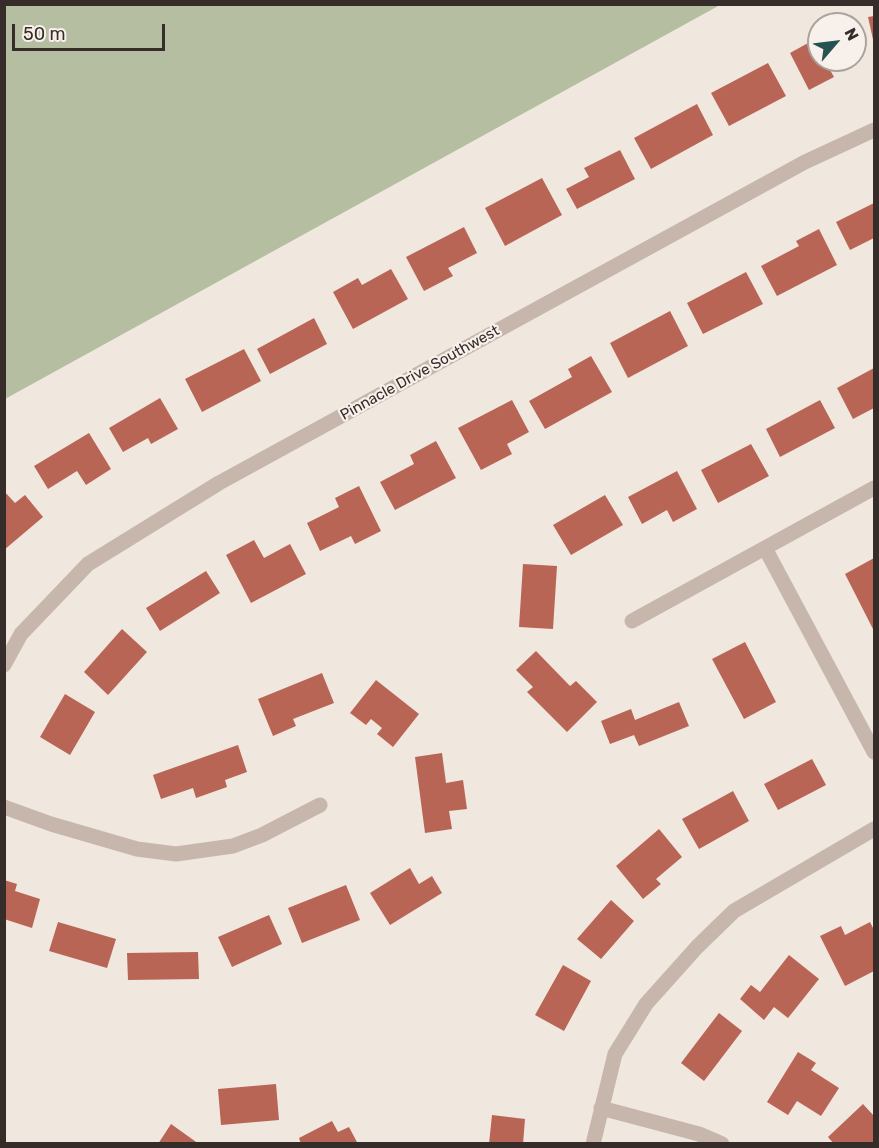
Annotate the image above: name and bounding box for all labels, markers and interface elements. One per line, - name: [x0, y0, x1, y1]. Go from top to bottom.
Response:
- scale bar: [15, 12, 168, 50]
- north arrow: [807, 12, 867, 72]
- text: 50 m: [23, 23, 66, 45]
- text: N: [840, 25, 863, 44]
- street label: Pinnacle Drive Southwest: [337, 322, 503, 424]

